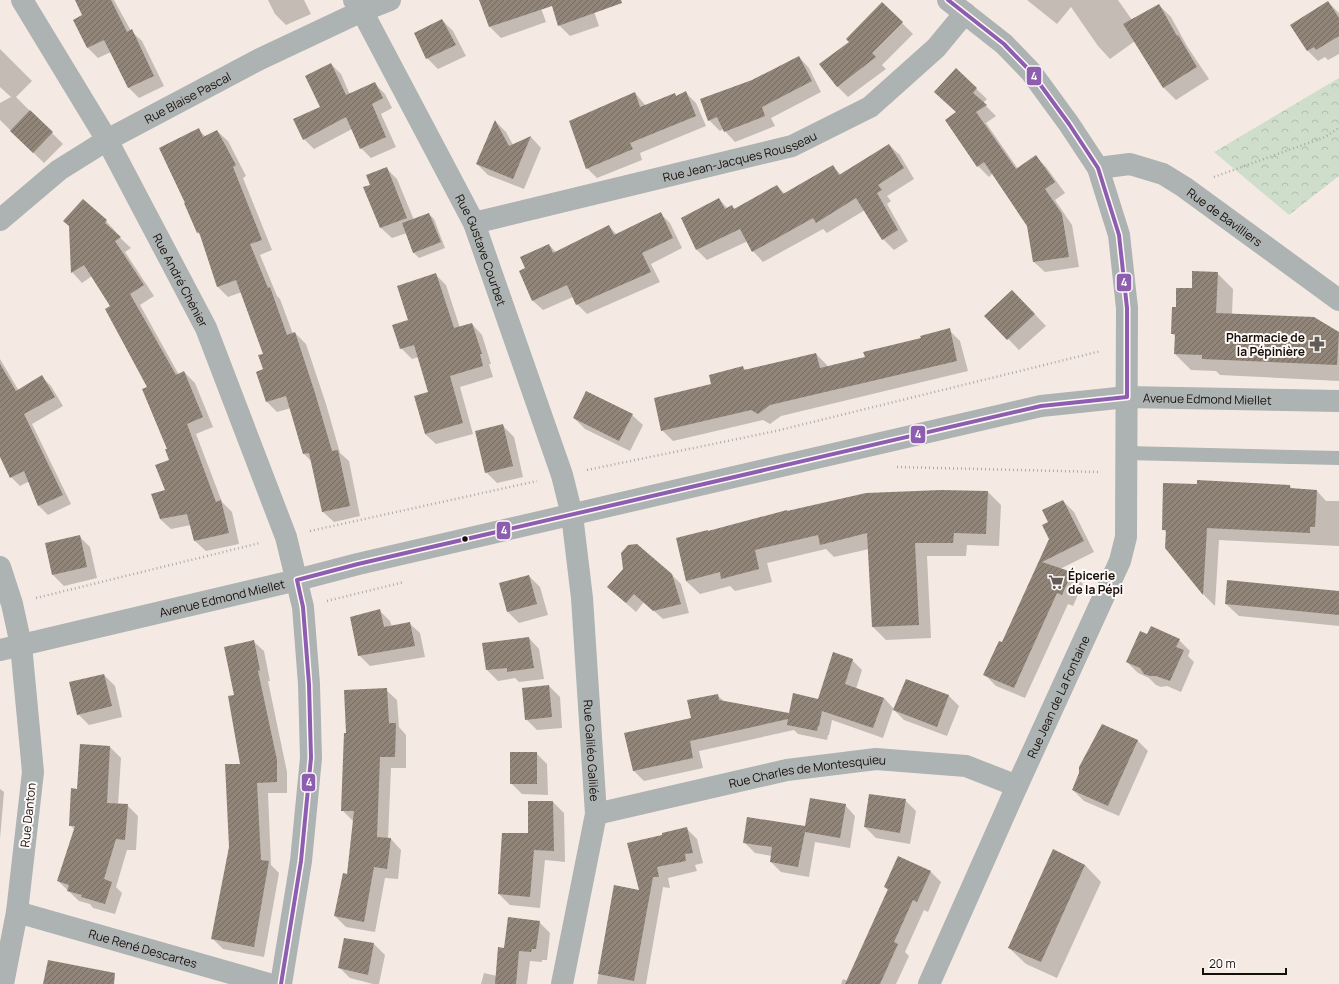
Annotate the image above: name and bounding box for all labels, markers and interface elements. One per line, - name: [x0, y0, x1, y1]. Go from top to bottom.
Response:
- line badge: 4: [1026, 66, 1042, 86]
- street label: Rue Blaise Pascal: [141, 68, 234, 127]
- text: 4: [1031, 68, 1038, 83]
- street label: Rue Jean-Jacques Rousseau: [661, 127, 819, 186]
- street label: Rue de Bavilliers: [1184, 184, 1266, 250]
- street label: Rue Gustave Courbet: [452, 191, 511, 308]
- street label: Rue André Chénier: [149, 230, 213, 330]
- line badge: 4: [1116, 273, 1132, 292]
- text: 4: [1121, 274, 1128, 289]
- place label: Pharmacie de la Pépinière: [1226, 329, 1305, 360]
- pharmacy icon: Pharmacie de la Pépinière: [1308, 335, 1326, 353]
- street label: Avenue Edmond Miellet: [1143, 389, 1272, 408]
- line badge: 4: [910, 425, 926, 444]
- text: 4: [915, 426, 922, 441]
- line badge: 4: [496, 521, 511, 540]
- text: 4: [501, 522, 508, 537]
- unlabelled marker: [460, 534, 470, 544]
- place label: Épicerie de la Pépi: [1068, 567, 1123, 598]
- supermarket icon: Épicerie de la Pépi: [1047, 573, 1065, 591]
- street label: Avenue Edmond Miellet: [157, 575, 287, 621]
- street label: Rue Jean de La Fontaine: [1022, 633, 1093, 761]
- street label: Rue Galiléo Galilée: [580, 699, 604, 802]
- street label: Rue Charles de Montesquieu: [727, 750, 887, 792]
- line badge: 4: [301, 773, 316, 792]
- text: 4: [306, 774, 313, 789]
- street label: Rue Danton: [16, 782, 40, 848]
- street label: Rue René Descartes: [87, 924, 199, 972]
- scale bar: [1203, 950, 1286, 976]
- text: 20 m: [1209, 955, 1236, 972]

